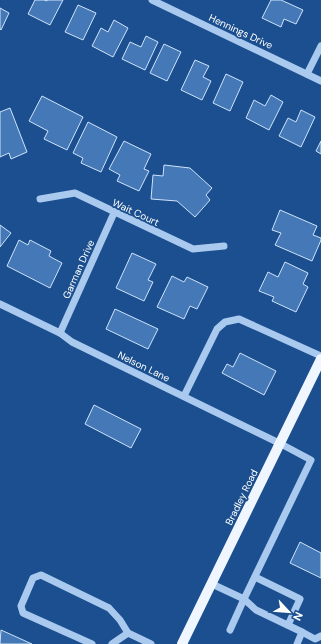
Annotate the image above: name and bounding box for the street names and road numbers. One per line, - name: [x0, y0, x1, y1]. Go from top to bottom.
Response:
- street label: Hennings Drive: [207, 11, 275, 52]
- street label: Wait Court: [110, 196, 161, 229]
- street label: Garman Drive: [60, 237, 97, 301]
- street label: Nelson Lane: [116, 348, 172, 385]
- street label: Bradley Road: [222, 467, 261, 527]

